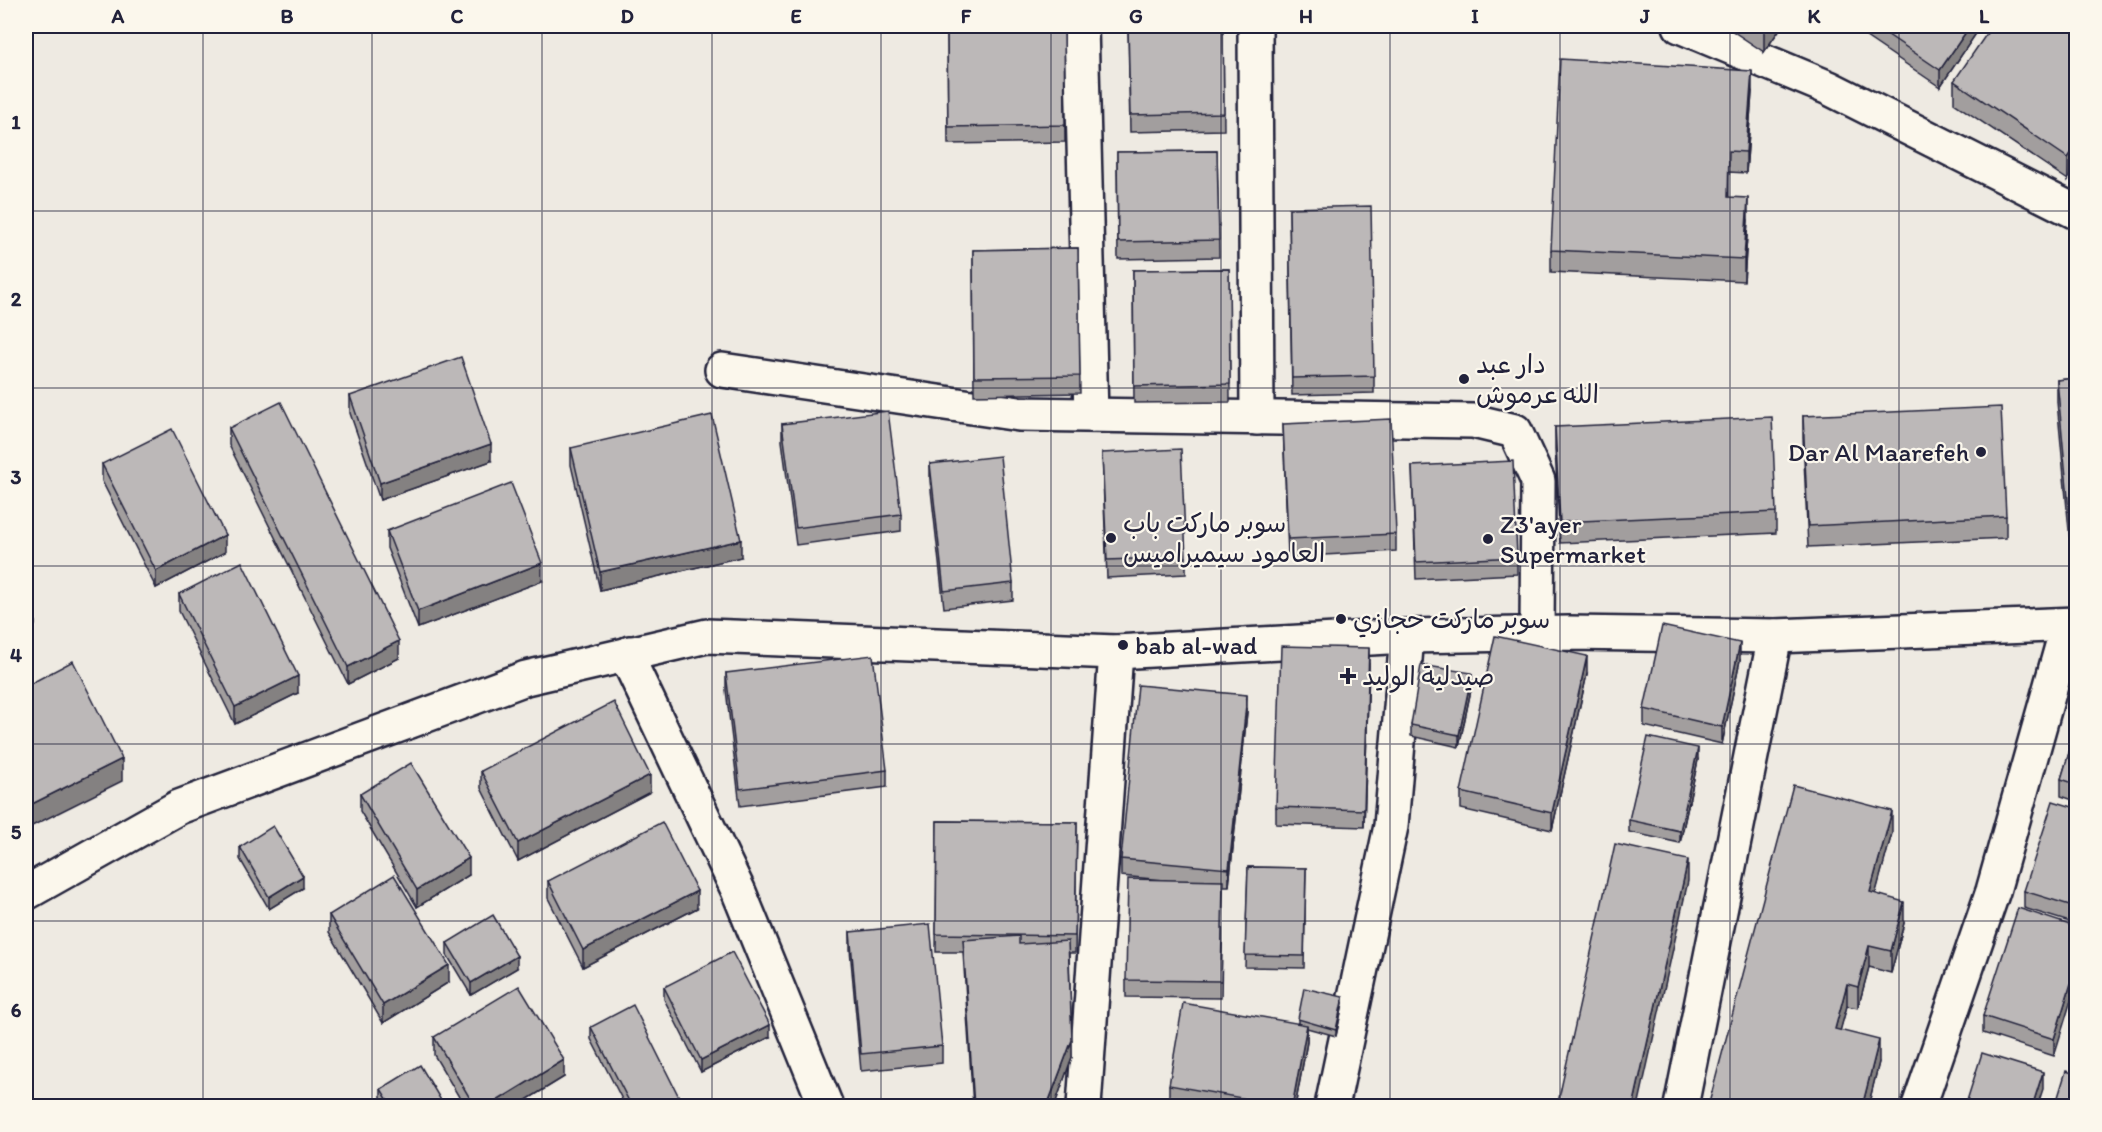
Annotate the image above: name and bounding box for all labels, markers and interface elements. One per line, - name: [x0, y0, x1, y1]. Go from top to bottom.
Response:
- text: A: [111, 4, 125, 28]
- text: B: [281, 4, 294, 28]
- text: C: [451, 4, 464, 28]
- text: D: [620, 4, 634, 28]
- text: E: [790, 4, 802, 28]
- text: F: [961, 4, 972, 28]
- text: G: [1129, 4, 1143, 28]
- text: H: [1299, 4, 1313, 28]
- text: I: [1471, 4, 1479, 28]
- text: J: [1639, 4, 1650, 28]
- text: K: [1808, 4, 1822, 28]
- text: L: [1979, 4, 1990, 28]
- text: 1: [11, 110, 21, 134]
- text: 2: [11, 287, 22, 311]
- place label: دار عبد الله عرموش: [1476, 348, 1599, 411]
- marker: دار عبد الله عرموش: [1457, 372, 1471, 386]
- place label: Dar Al Maarefeh: [1788, 436, 1969, 468]
- marker: Dar Al Maarefeh: [1974, 445, 1988, 459]
- text: 3: [11, 465, 22, 489]
- place label: سوبر ماركت باب العامود سيميراميس: [1123, 507, 1325, 569]
- place label: Z3'ayer Supermarket: [1500, 508, 1646, 570]
- marker: سوبر ماركت باب العامود سيميراميس: [1104, 531, 1118, 545]
- marker: Z3'ayer Supermarket: [1481, 532, 1495, 546]
- place label: سوبر ماركت حجازي: [1353, 603, 1550, 638]
- marker: سوبر ماركت حجازي: [1334, 612, 1348, 626]
- place label: bab al-wad: [1135, 629, 1257, 661]
- marker: bab al-wad: [1116, 638, 1130, 652]
- text: 4: [10, 643, 22, 667]
- place label: صيدلية الوليد: [1362, 660, 1494, 693]
- marker: صيدلية الوليد: [1339, 667, 1357, 685]
- text: 5: [11, 820, 22, 844]
- text: 6: [11, 998, 22, 1022]

